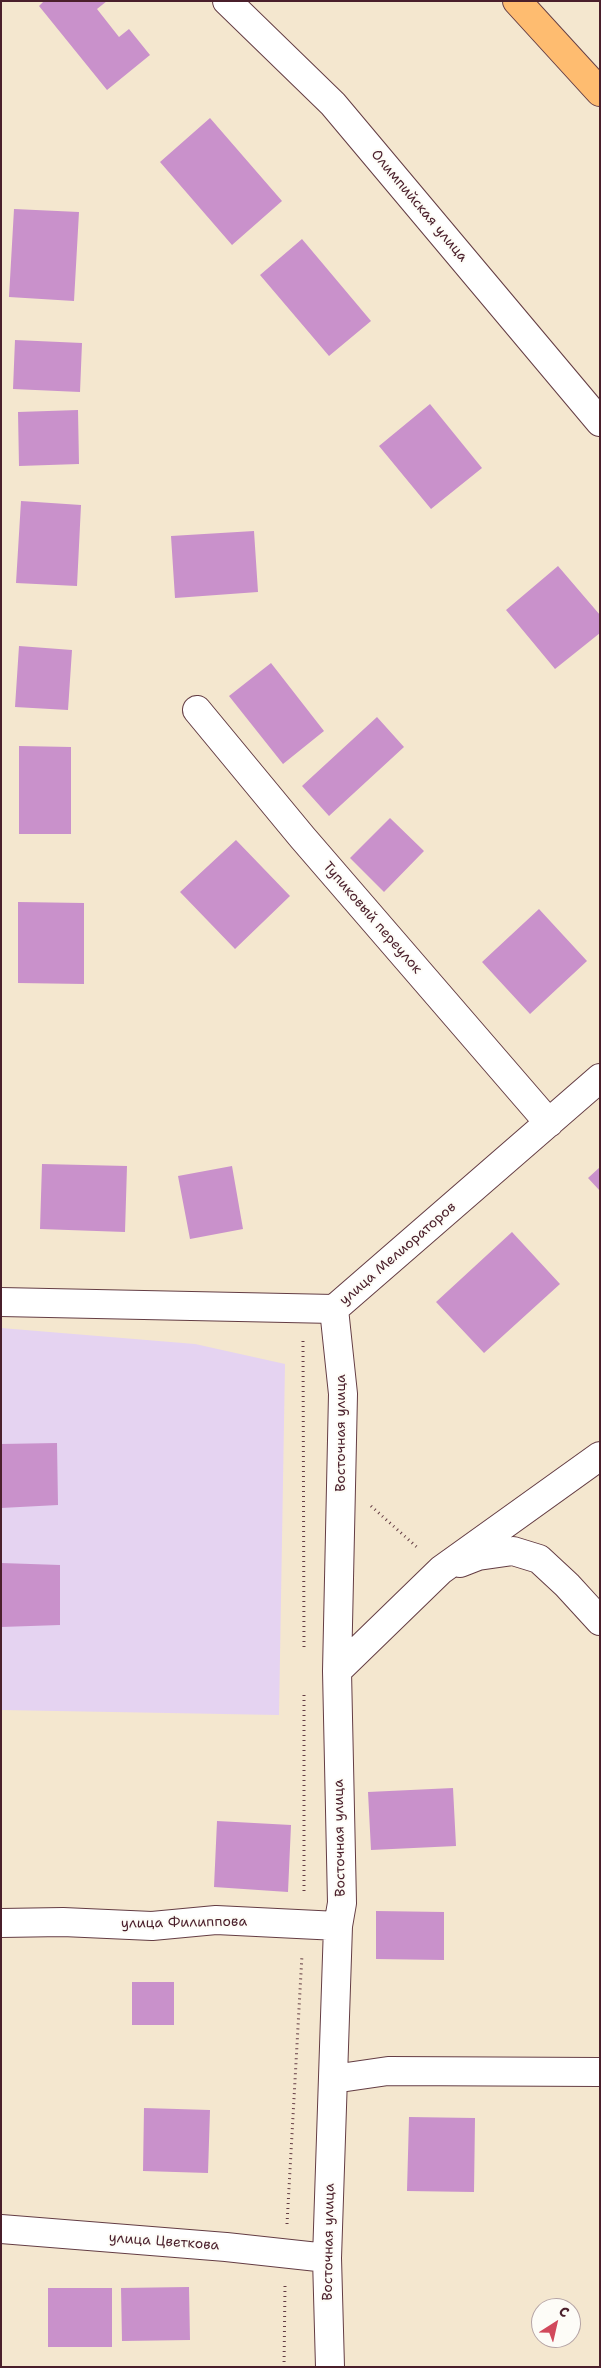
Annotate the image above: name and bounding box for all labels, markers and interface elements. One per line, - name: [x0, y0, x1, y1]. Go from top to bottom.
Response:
- street label: Олимпийская улица: [367, 147, 471, 265]
- street label: Тупиковый переулок: [319, 859, 425, 977]
- street label: улица Мелиораторов: [336, 1199, 460, 1309]
- street label: Восточная улица: [333, 1374, 349, 1492]
- street label: Восточная улица: [331, 1779, 349, 1897]
- street label: улица Филиппова: [121, 1914, 247, 1932]
- street label: Восточная улица: [320, 2183, 338, 2301]
- street label: улица Цветкова: [108, 2230, 220, 2254]
- north arrow: [531, 2298, 581, 2348]
- text: С: [555, 2302, 573, 2321]

